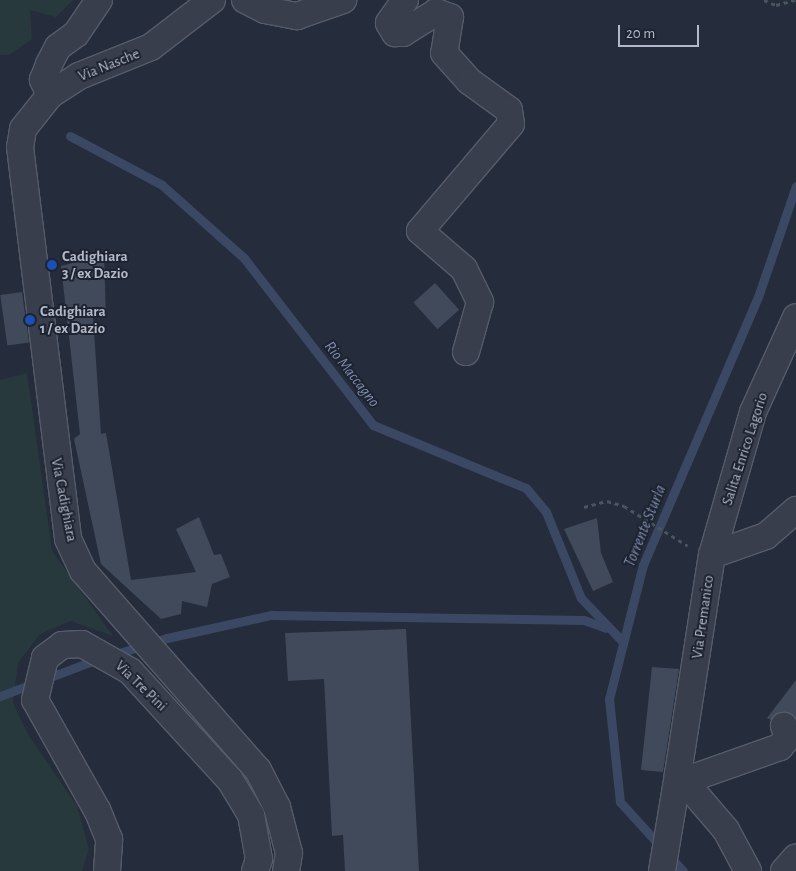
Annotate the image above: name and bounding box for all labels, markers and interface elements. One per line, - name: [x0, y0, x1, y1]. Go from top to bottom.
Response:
- scale bar: [621, 15, 702, 47]
- text: 20 m: [626, 26, 655, 41]
- street label: Via Nasche: [76, 45, 142, 85]
- place label: Cadighiara 3 / ex Dazio: [62, 247, 128, 282]
- marker: Cadighiara 3 / ex Dazio: [46, 259, 58, 271]
- place label: Cadighiara 1 / ex Dazio: [40, 302, 106, 337]
- marker: Cadighiara 1 / ex Dazio: [24, 314, 36, 326]
- water label: Rio Maccagno: [320, 337, 384, 411]
- street label: Salita Enrico Lagorio: [718, 390, 772, 508]
- street label: Via Cadighiara: [47, 457, 81, 543]
- water label: Torrente Sturla: [620, 482, 670, 570]
- street label: Via Premanico: [688, 574, 718, 660]
- street label: Via Tre Pini: [111, 657, 171, 715]

